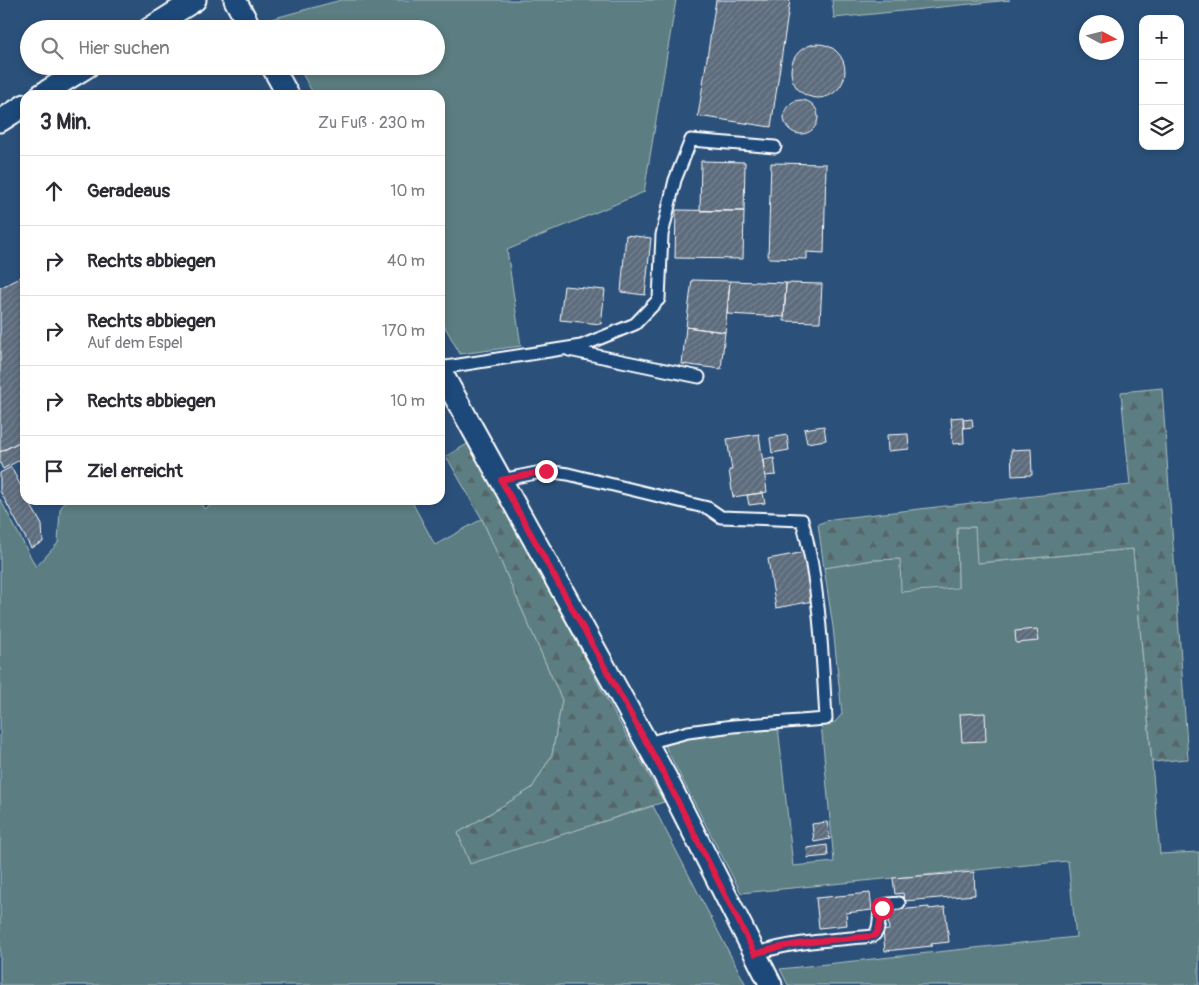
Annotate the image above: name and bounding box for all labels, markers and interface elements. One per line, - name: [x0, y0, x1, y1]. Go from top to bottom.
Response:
- north arrow: [1079, 15, 1124, 60]
- map controls: [1139, 15, 1184, 150]
- button: +: [1139, 15, 1184, 60]
- search box: [20, 20, 445, 75]
- icon: search: [38, 34, 66, 62]
- text: Hier suchen: [78, 36, 170, 60]
- button: −: [1139, 60, 1184, 105]
- button: layers: [1139, 105, 1184, 150]
- text: 3 Min.: [40, 109, 91, 136]
- text: Zu Fuß · 230 m: [318, 113, 425, 133]
- icon: ahead: [40, 177, 68, 205]
- text: Geradeaus: [87, 179, 170, 203]
- text: 10 m: [390, 181, 425, 201]
- icon: right: [40, 247, 68, 275]
- text: Rechts abbiegen: [87, 249, 216, 273]
- text: 40 m: [387, 251, 425, 271]
- text: Rechts abbiegen: [87, 309, 216, 333]
- icon: right: [40, 317, 68, 345]
- text: 170 m: [382, 321, 425, 341]
- text: Auf dem Espel: [87, 333, 183, 353]
- icon: right: [40, 387, 68, 415]
- text: Rechts abbiegen: [87, 389, 216, 413]
- text: 10 m: [390, 391, 425, 411]
- icon: arrive: [40, 457, 68, 485]
- text: Ziel erreicht: [87, 459, 183, 483]
- route end: [535, 460, 558, 483]
- route start: [871, 897, 894, 920]

